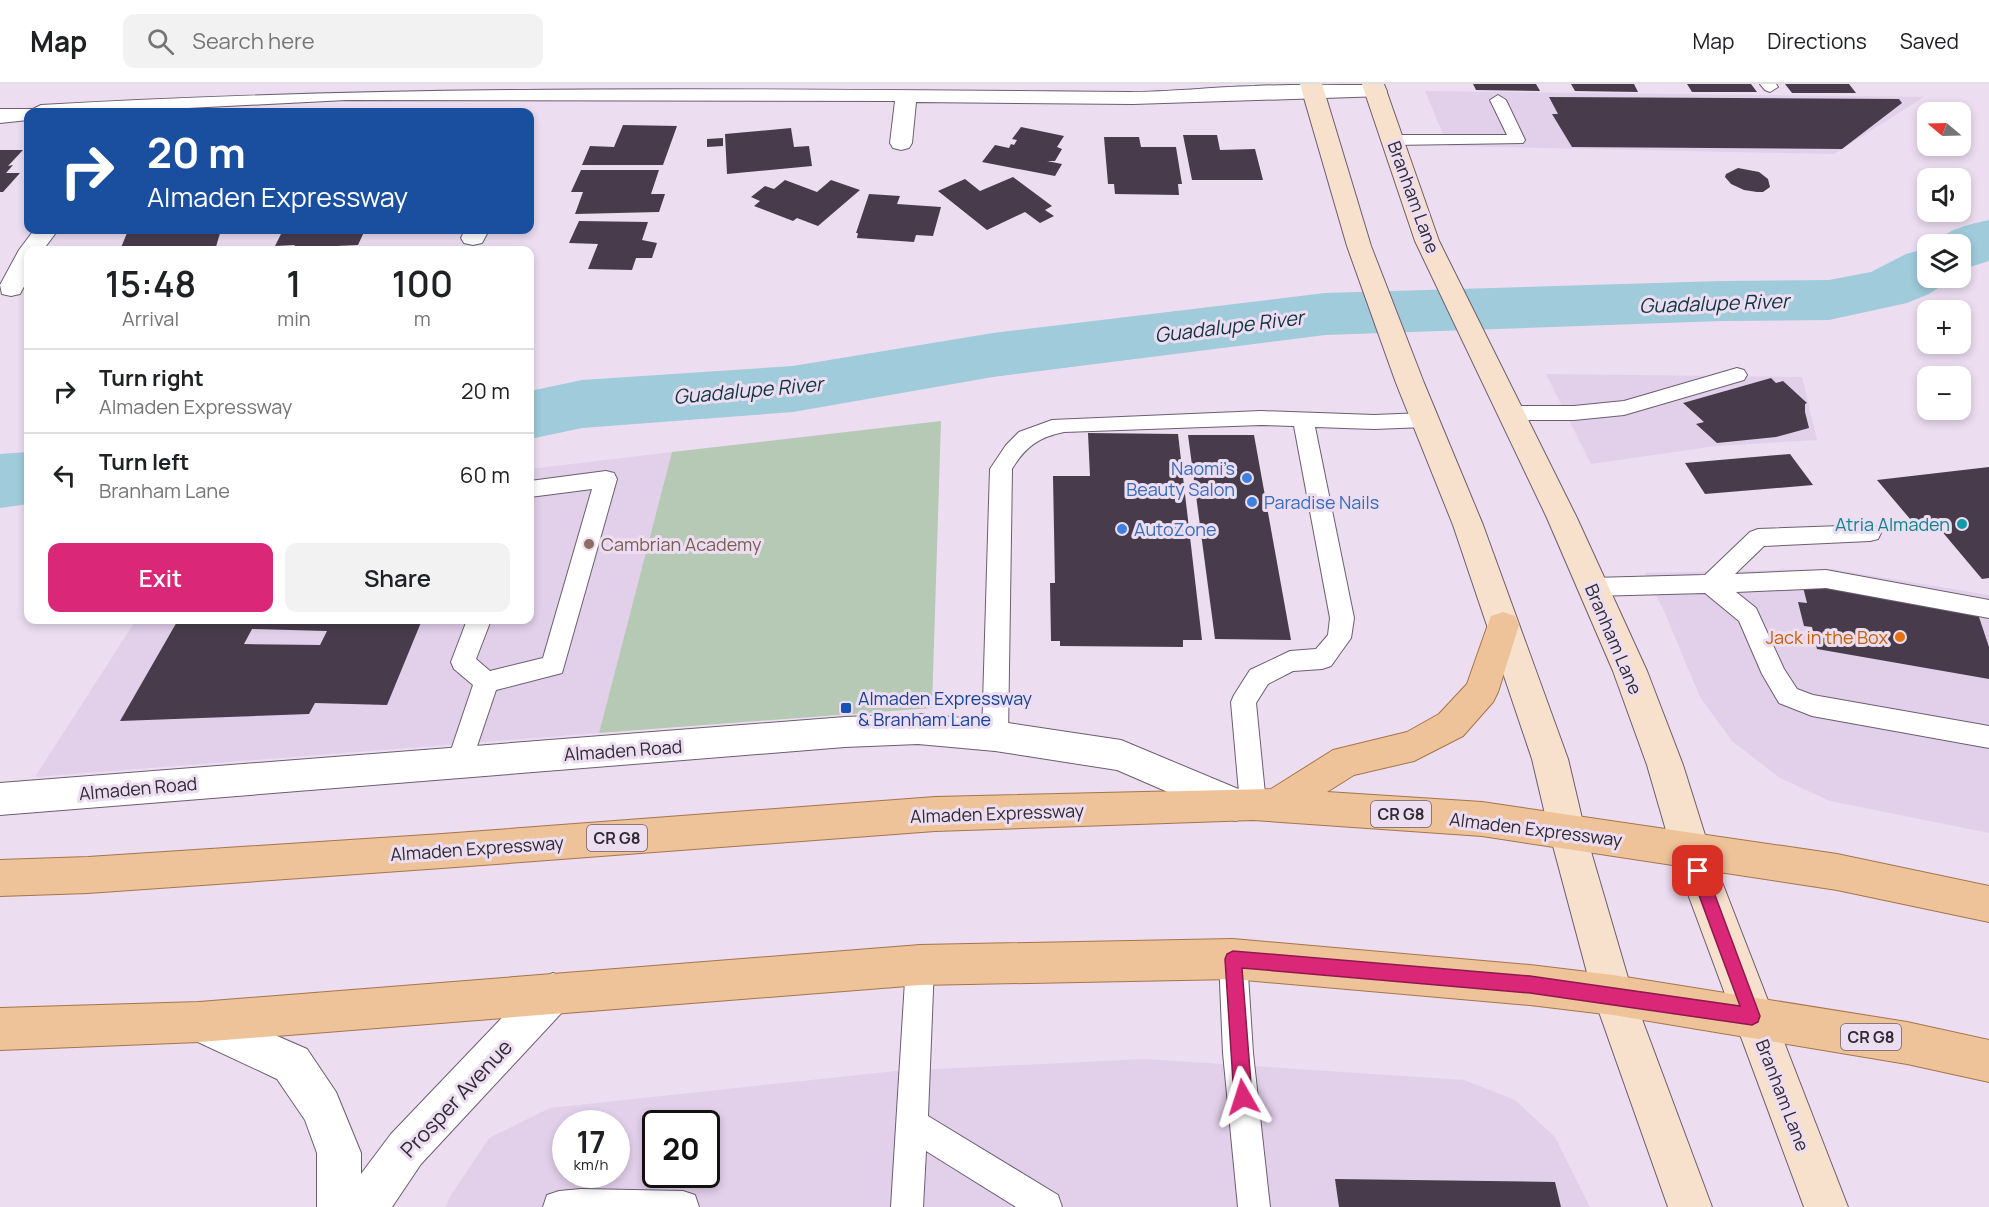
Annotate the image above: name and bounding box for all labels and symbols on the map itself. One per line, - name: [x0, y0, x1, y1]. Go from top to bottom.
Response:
- north arrow: [1917, 102, 1971, 156]
- street label: Branham Lane: [1383, 138, 1445, 256]
- water label: Guadalupe River: [1639, 287, 1792, 319]
- water label: Guadalupe River: [1153, 303, 1308, 349]
- water label: Guadalupe River: [672, 370, 827, 410]
- place label: Naomi’s Beauty Salon: [1126, 456, 1235, 501]
- marker: Naomi’s Beauty Salon: [1240, 471, 1254, 485]
- place label: Paradise Nails: [1264, 490, 1379, 514]
- marker: Paradise Nails: [1245, 495, 1259, 509]
- place label: Atria Almaden: [1835, 512, 1950, 536]
- place label: AutoZone: [1134, 517, 1216, 541]
- marker: Atria Almaden: [1955, 517, 1969, 531]
- marker: AutoZone: [1115, 522, 1129, 536]
- place label: Cambrian Academy: [601, 532, 762, 556]
- marker: Cambrian Academy: [582, 537, 596, 551]
- street label: Branham Lane: [1580, 580, 1648, 698]
- place label: Jack in the Box: [1766, 625, 1889, 649]
- marker: Jack in the Box: [1893, 630, 1907, 644]
- place label: Almaden Expressway & Branham Lane: [858, 686, 1033, 731]
- marker: Almaden Expressway & Branham Lane: [839, 701, 853, 715]
- street label: Almaden Road: [563, 734, 683, 766]
- street label: Almaden Road: [78, 771, 198, 805]
- street label: Almaden Expressway: [910, 798, 1085, 828]
- road number: CR G8: [1371, 801, 1431, 827]
- street label: Almaden Expressway: [1448, 806, 1624, 852]
- road number: CR G8: [587, 825, 647, 851]
- street label: Almaden Expressway: [389, 830, 565, 866]
- pin: [1672, 845, 1723, 896]
- road number: CR G8: [1841, 1024, 1901, 1050]
- street label: Prosper Avenue: [394, 1033, 518, 1163]
- street label: Branham Lane: [1751, 1036, 1815, 1154]
- position arrow: [1211, 1065, 1275, 1129]
- speed limit sign: 20: [642, 1110, 720, 1188]

